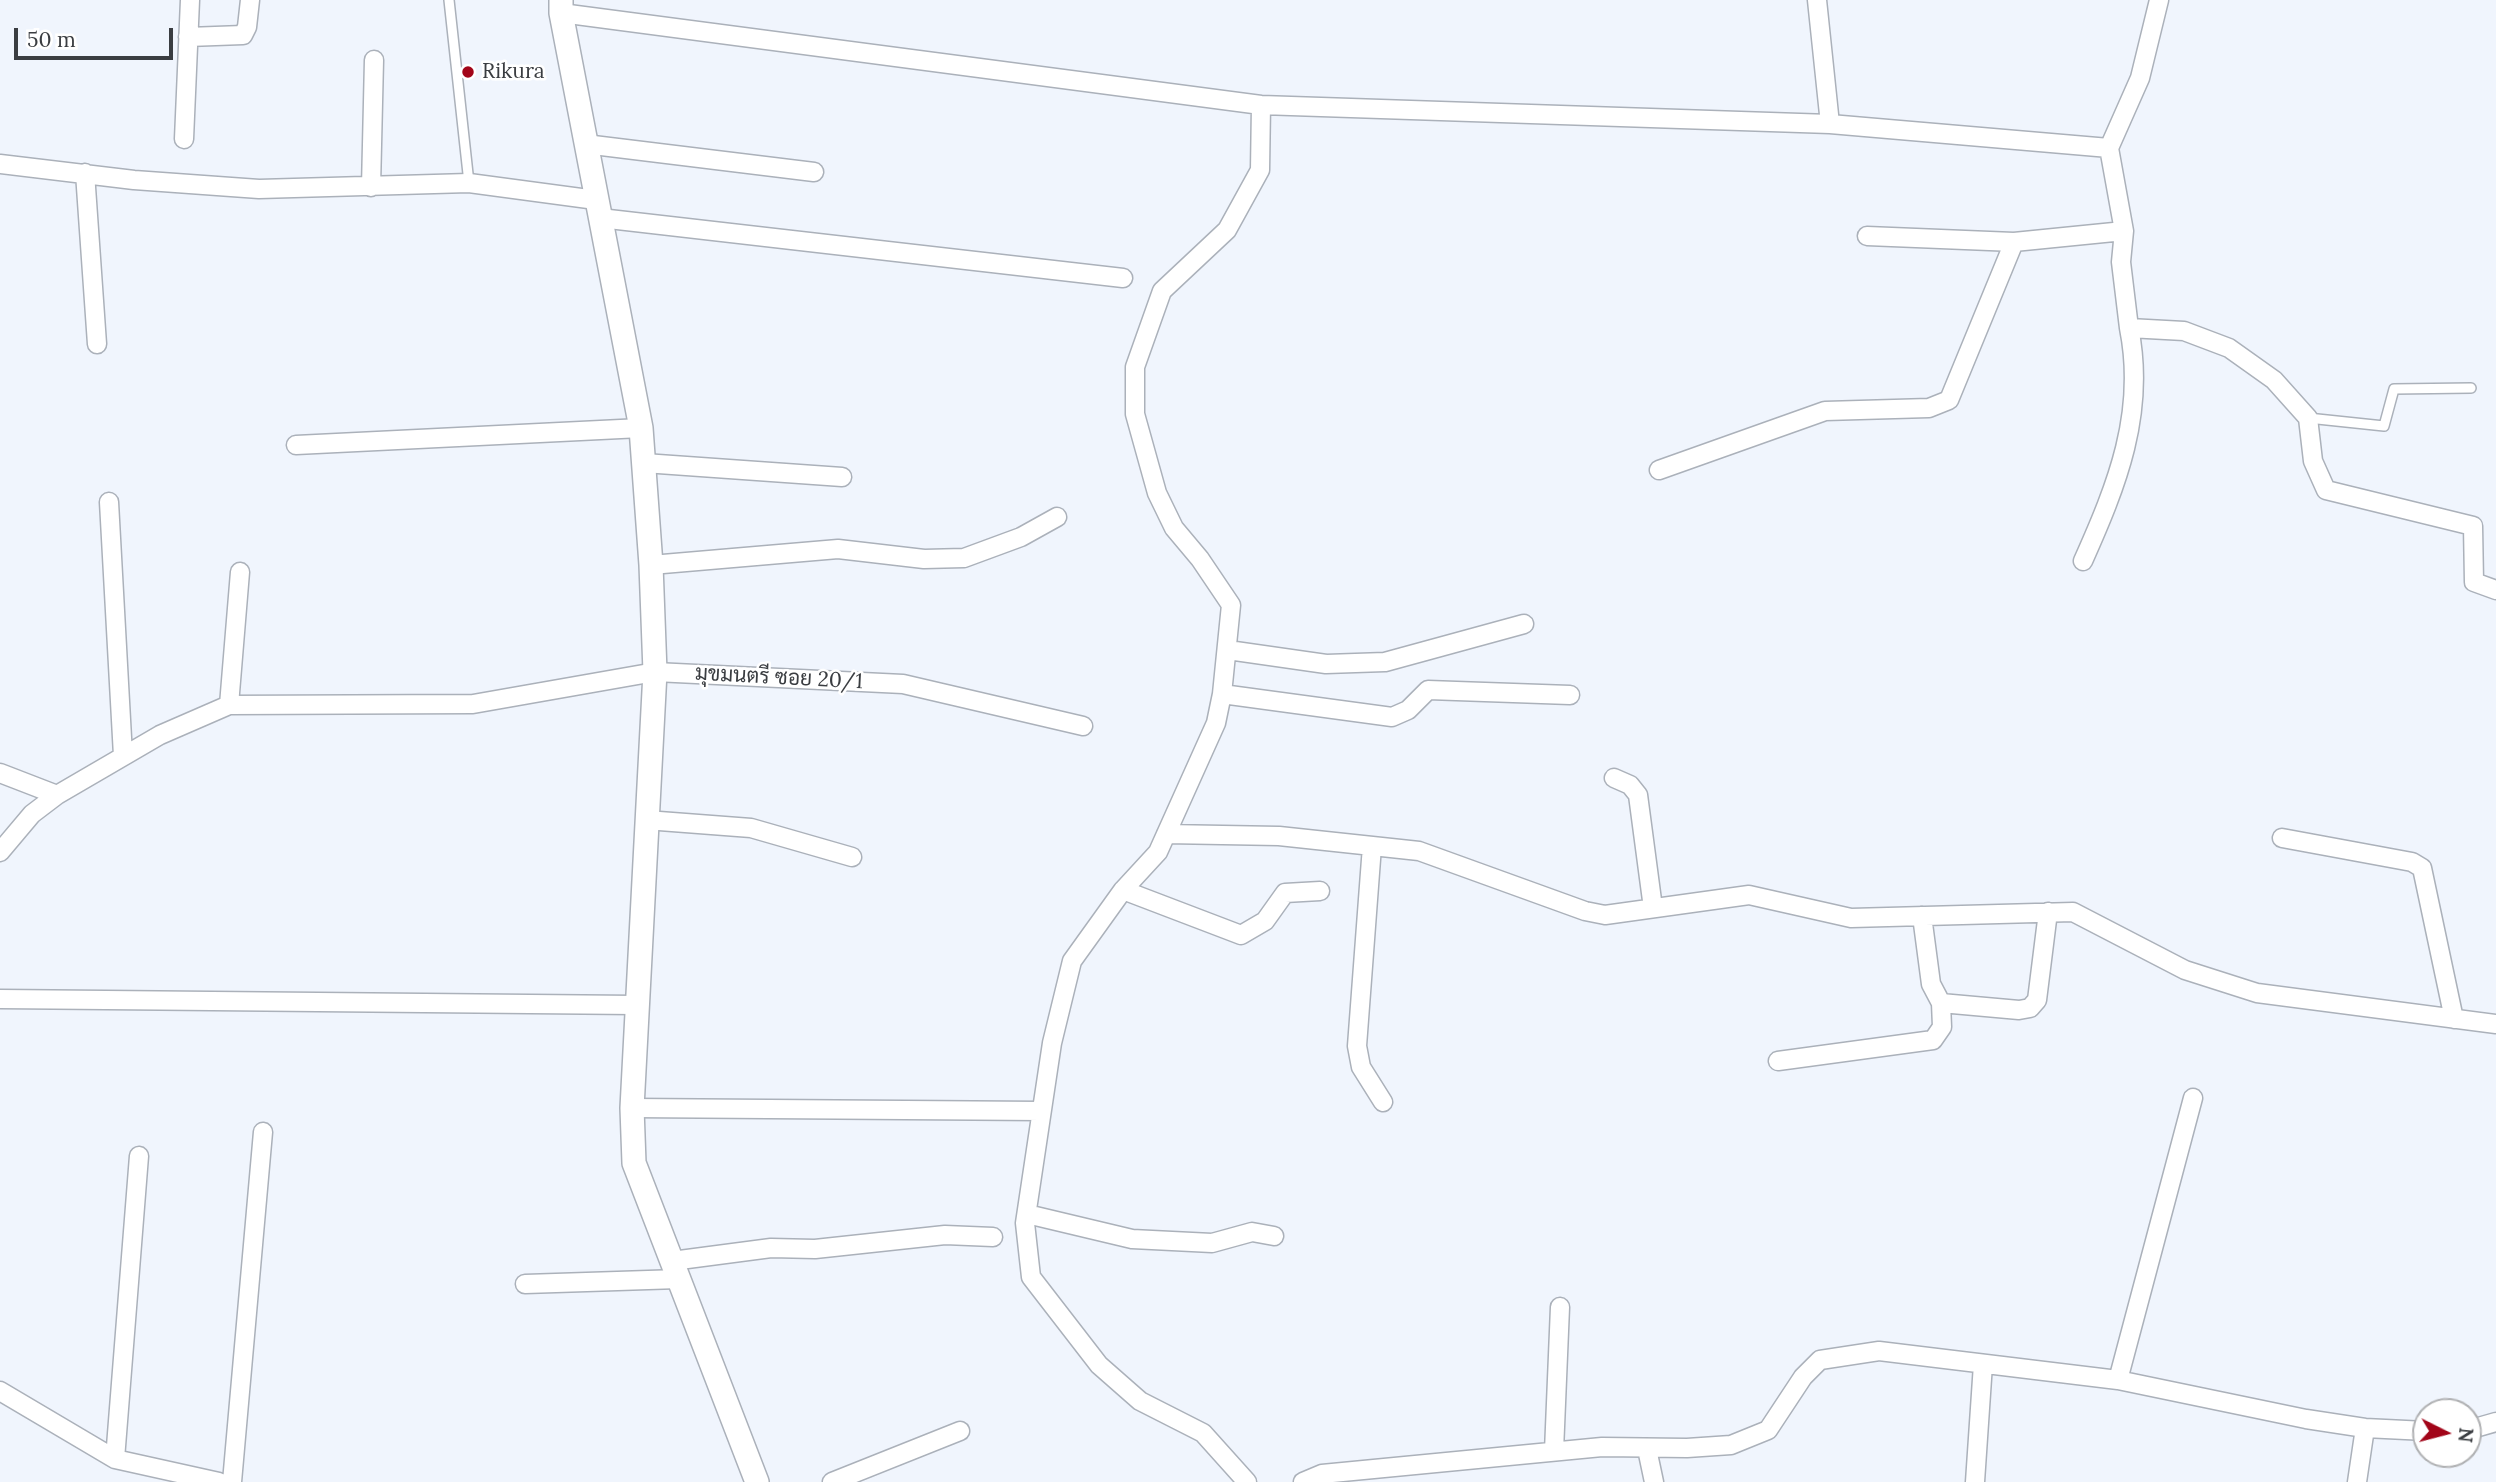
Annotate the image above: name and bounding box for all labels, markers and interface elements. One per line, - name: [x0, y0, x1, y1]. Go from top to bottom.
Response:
- scale bar: [18, 14, 177, 58]
- text: 50 m: [27, 26, 76, 53]
- place label: Rikura: [482, 59, 545, 85]
- marker: Rikura: [460, 64, 476, 80]
- street label: มุขมนตรี ซอย 20/1: [694, 661, 864, 695]
- north arrow: [2412, 1398, 2482, 1468]
- text: N: [2453, 1426, 2479, 1444]

